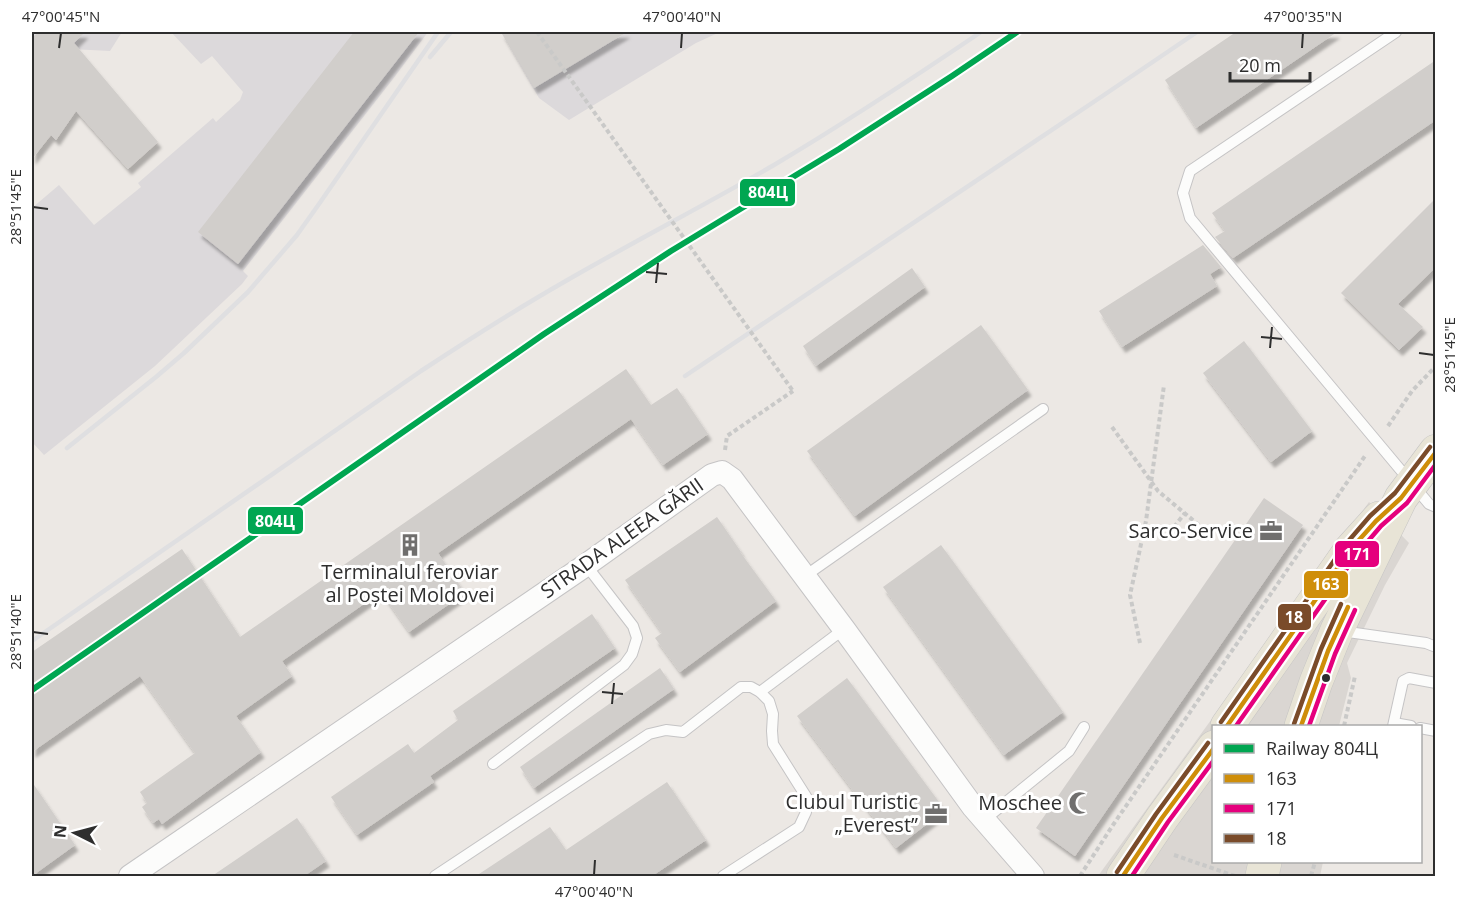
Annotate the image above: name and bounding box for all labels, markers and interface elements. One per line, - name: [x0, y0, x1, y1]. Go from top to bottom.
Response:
- text: 47°00'45"N: [22, 6, 100, 26]
- text: 47°00'40"N: [643, 6, 721, 26]
- text: 47°00'35"N: [1264, 6, 1342, 26]
- scale bar: [1230, 45, 1310, 83]
- text: 20 m: [1239, 53, 1281, 77]
- text: 28°51'45"E: [5, 169, 25, 245]
- line badge: 804Ц: [739, 178, 796, 207]
- text: 804Ц: [748, 181, 788, 203]
- text: 28°51'45"E: [1439, 317, 1459, 393]
- street label: STRADA ALEEA GĂRII: [535, 471, 709, 604]
- line badge: 804Ц: [247, 506, 304, 535]
- text: 804Ц: [255, 510, 295, 532]
- place label: Sarco-Service: [1128, 517, 1253, 544]
- office icon: Sarco-Service: [1258, 518, 1284, 544]
- building icon: Terminalul feroviar al Poștei Moldovei: [397, 532, 423, 558]
- line badge: 171: [1334, 540, 1380, 568]
- text: 171: [1343, 543, 1371, 565]
- place label: Terminalul feroviar al Poștei Moldovei: [321, 558, 499, 608]
- line badge: 163: [1303, 570, 1349, 599]
- text: 163: [1312, 573, 1340, 595]
- text: 28°51'40"E: [5, 594, 25, 670]
- line badge: 18: [1277, 603, 1312, 631]
- text: 18: [1285, 606, 1303, 628]
- unlabelled marker: [1320, 672, 1332, 684]
- legend: [1212, 725, 1422, 863]
- text: Railway 804Ц: [1266, 736, 1378, 760]
- text: 163: [1266, 766, 1297, 790]
- place label: Clubul Turistic „Everest”: [786, 788, 918, 838]
- place label: Moschee: [978, 789, 1062, 816]
- mosque icon: Moschee: [1067, 790, 1093, 816]
- text: 171: [1266, 796, 1297, 820]
- office icon: Clubul Turistic „Everest”: [923, 801, 949, 827]
- north arrow: [45, 803, 105, 863]
- text: N: [48, 824, 72, 839]
- text: 18: [1266, 826, 1287, 850]
- text: 47°00'40"N: [555, 881, 633, 901]

